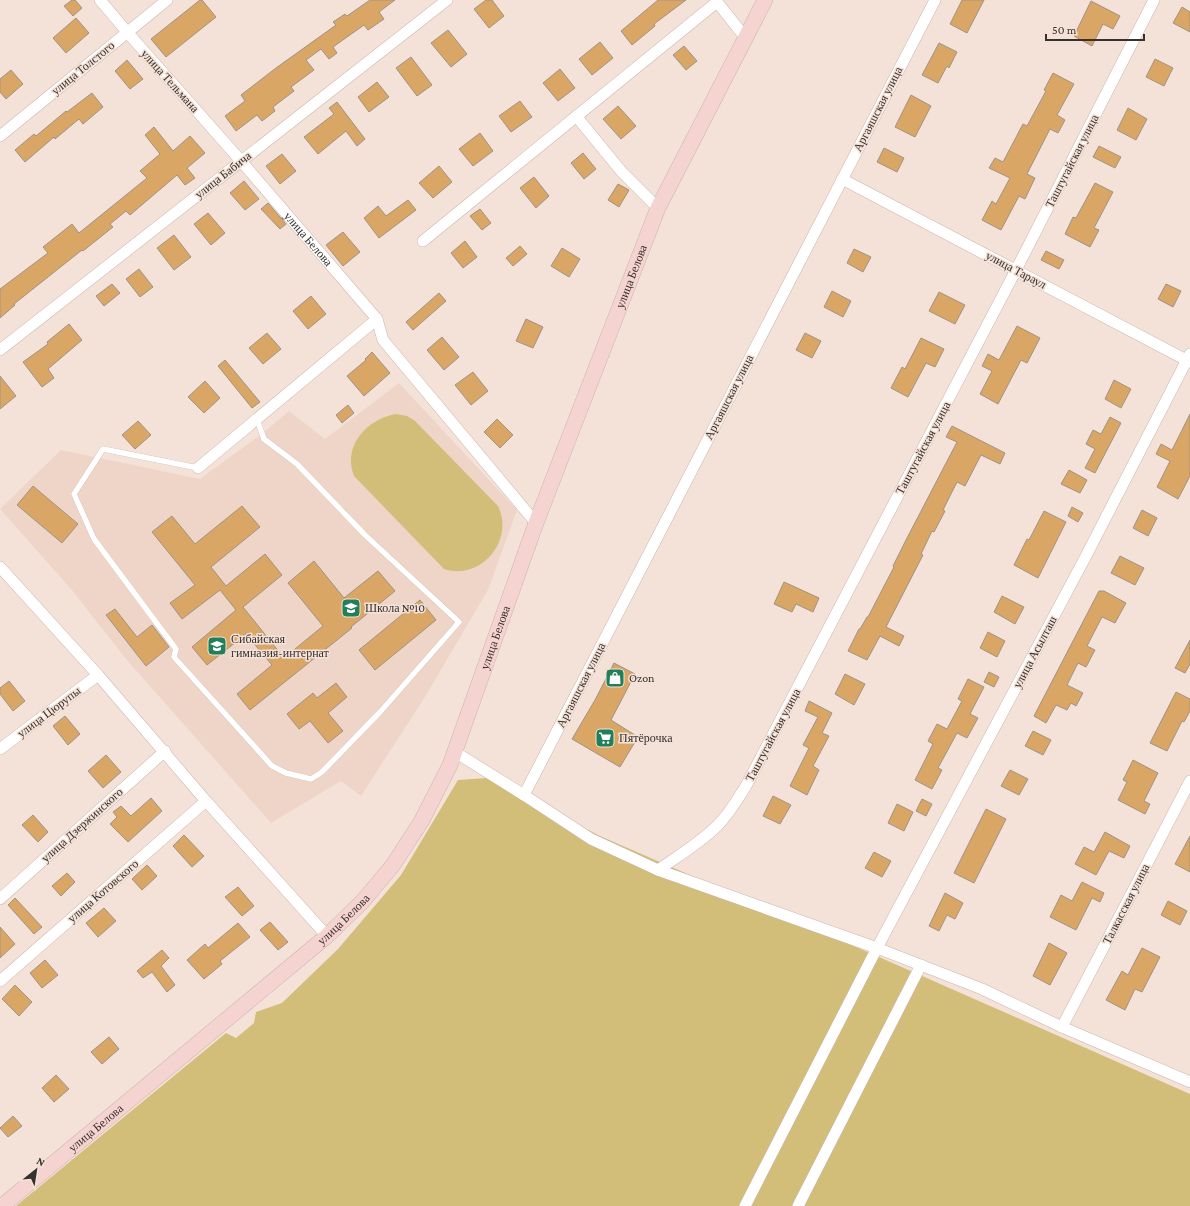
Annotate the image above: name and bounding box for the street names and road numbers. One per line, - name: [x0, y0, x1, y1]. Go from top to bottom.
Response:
- street label: улица Толстого: [49, 38, 117, 98]
- street label: улица Тельмана: [138, 47, 202, 116]
- street label: Аргаяшская улица: [851, 64, 906, 154]
- street label: Таштугайская улица: [1042, 111, 1102, 210]
- street label: улица Бабича: [192, 148, 255, 201]
- street label: улица Белова: [281, 209, 336, 270]
- street label: улица Белова: [613, 242, 650, 310]
- street label: улица Тараул: [983, 248, 1049, 292]
- street label: Аргаяшская улица: [702, 352, 757, 442]
- street label: Таштугайская улица: [893, 399, 954, 497]
- street label: улица Белова: [477, 603, 513, 672]
- street label: улица Асылташ: [1010, 613, 1060, 690]
- street label: Аргаяшская улица: [554, 640, 609, 730]
- street label: улица Цюрупы: [15, 684, 83, 740]
- street label: Таштугайская улица: [743, 686, 804, 784]
- street label: улица Дзержинского: [38, 785, 126, 865]
- street label: улица Котовского: [65, 857, 141, 925]
- street label: Талкасская улица: [1100, 861, 1153, 947]
- street label: улица Белова: [315, 891, 373, 948]
- street label: улица Белова: [66, 1101, 127, 1155]

